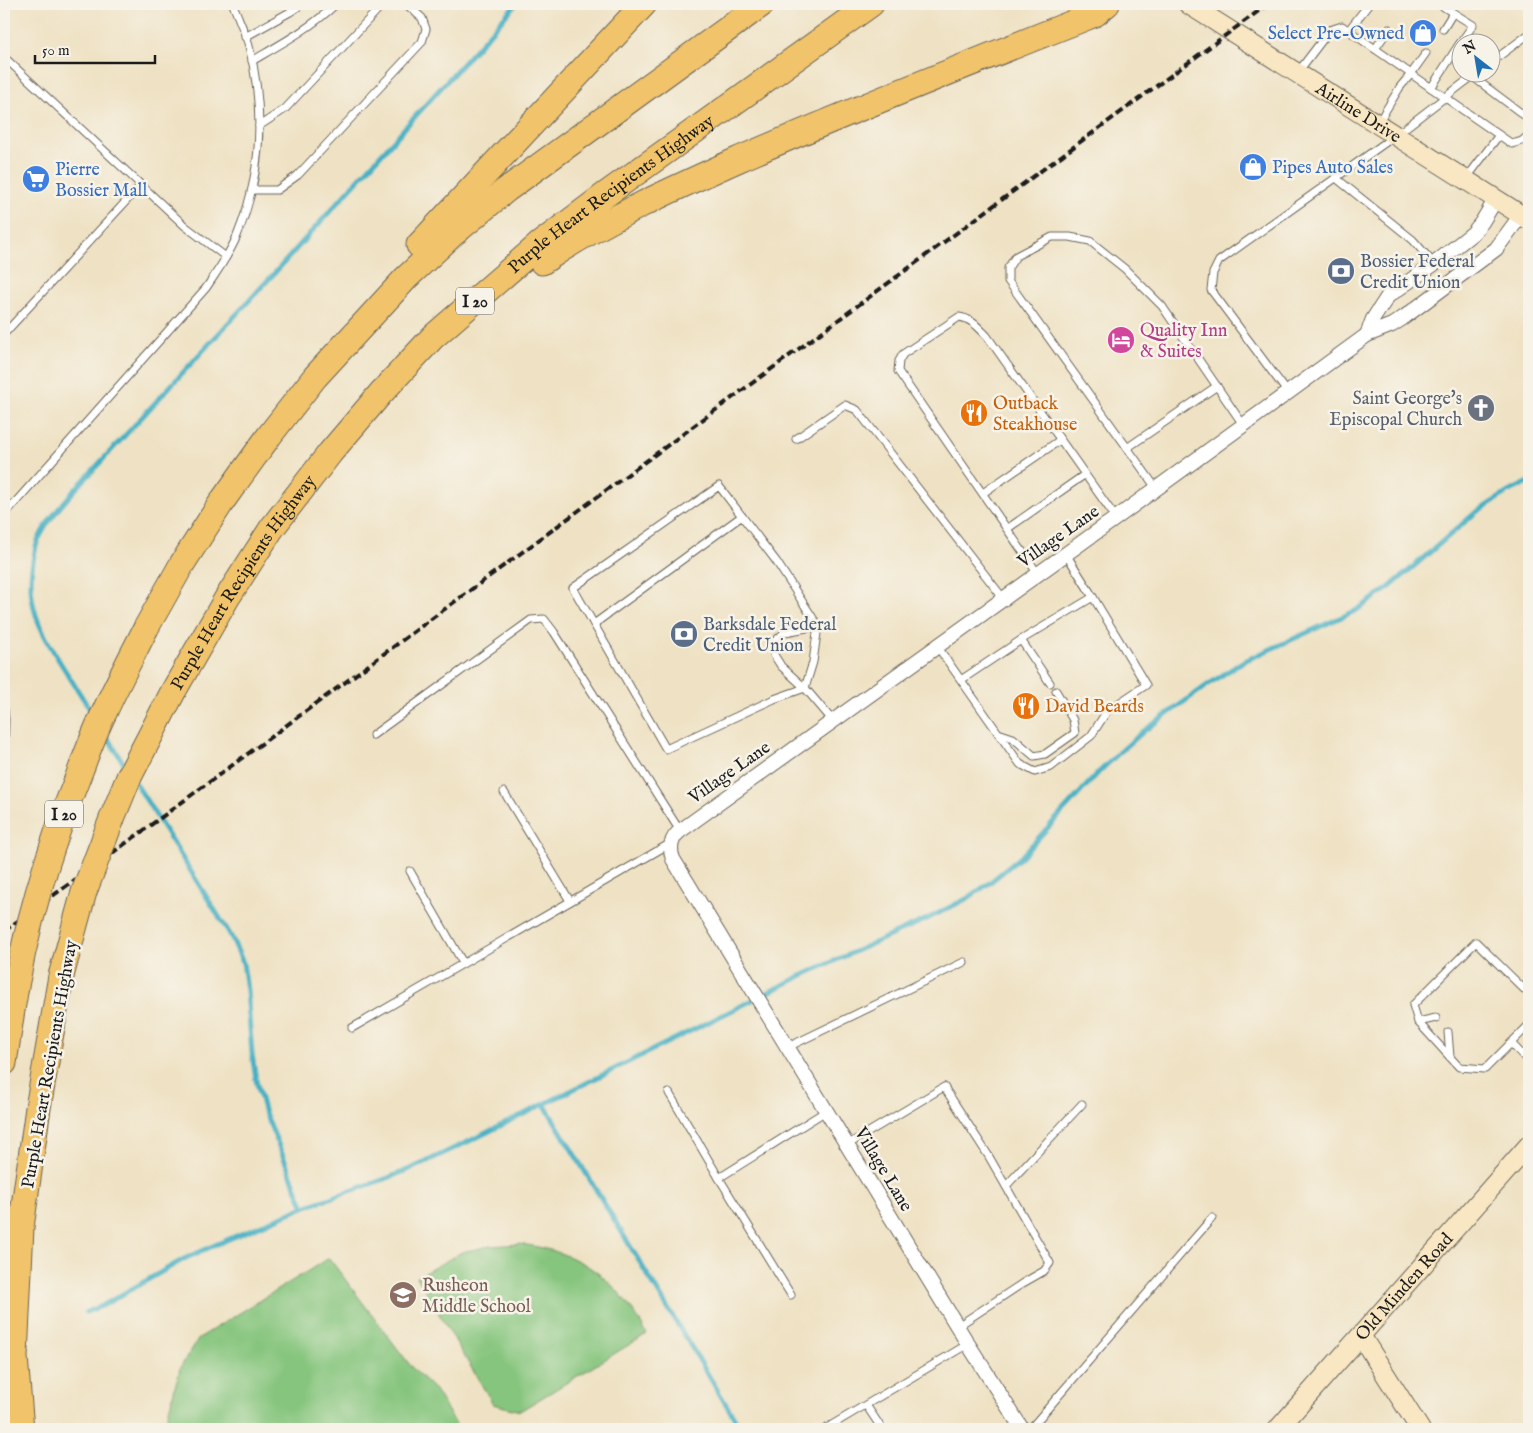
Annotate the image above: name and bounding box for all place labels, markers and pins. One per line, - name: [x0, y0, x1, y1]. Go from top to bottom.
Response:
- shop icon: Select Pre-Owned: [1408, 18, 1438, 48]
- place label: Select Pre-Owned: [1268, 23, 1404, 46]
- shop icon: Pipes Auto Sales: [1238, 152, 1268, 182]
- place label: Pipes Auto Sales: [1272, 157, 1393, 180]
- place label: Pierre Bossier Mall: [55, 159, 147, 203]
- supermarket icon: Pierre Bossier Mall: [21, 164, 51, 194]
- place label: Bossier Federal Credit Union: [1360, 251, 1475, 295]
- bank icon: Bossier Federal Credit Union: [1326, 256, 1356, 286]
- place label: Quality Inn & Suites: [1140, 320, 1228, 364]
- hotel icon: Quality Inn & Suites: [1106, 325, 1136, 355]
- place label: Saint George's Episcopal Church: [1329, 388, 1462, 432]
- place label: Outback Steakhouse: [993, 393, 1077, 437]
- church icon: Saint George's Episcopal Church: [1466, 393, 1496, 423]
- restaurant icon: Outback Steakhouse: [959, 398, 989, 428]
- place label: Barksdale Federal Credit Union: [703, 614, 836, 658]
- bank icon: Barksdale Federal Credit Union: [669, 619, 699, 649]
- restaurant icon: David Beards: [1011, 691, 1041, 721]
- place label: David Beards: [1045, 696, 1144, 719]
- place label: Rusheon Middle School: [422, 1275, 531, 1319]
- school or university icon: Rusheon Middle School: [388, 1280, 418, 1310]

